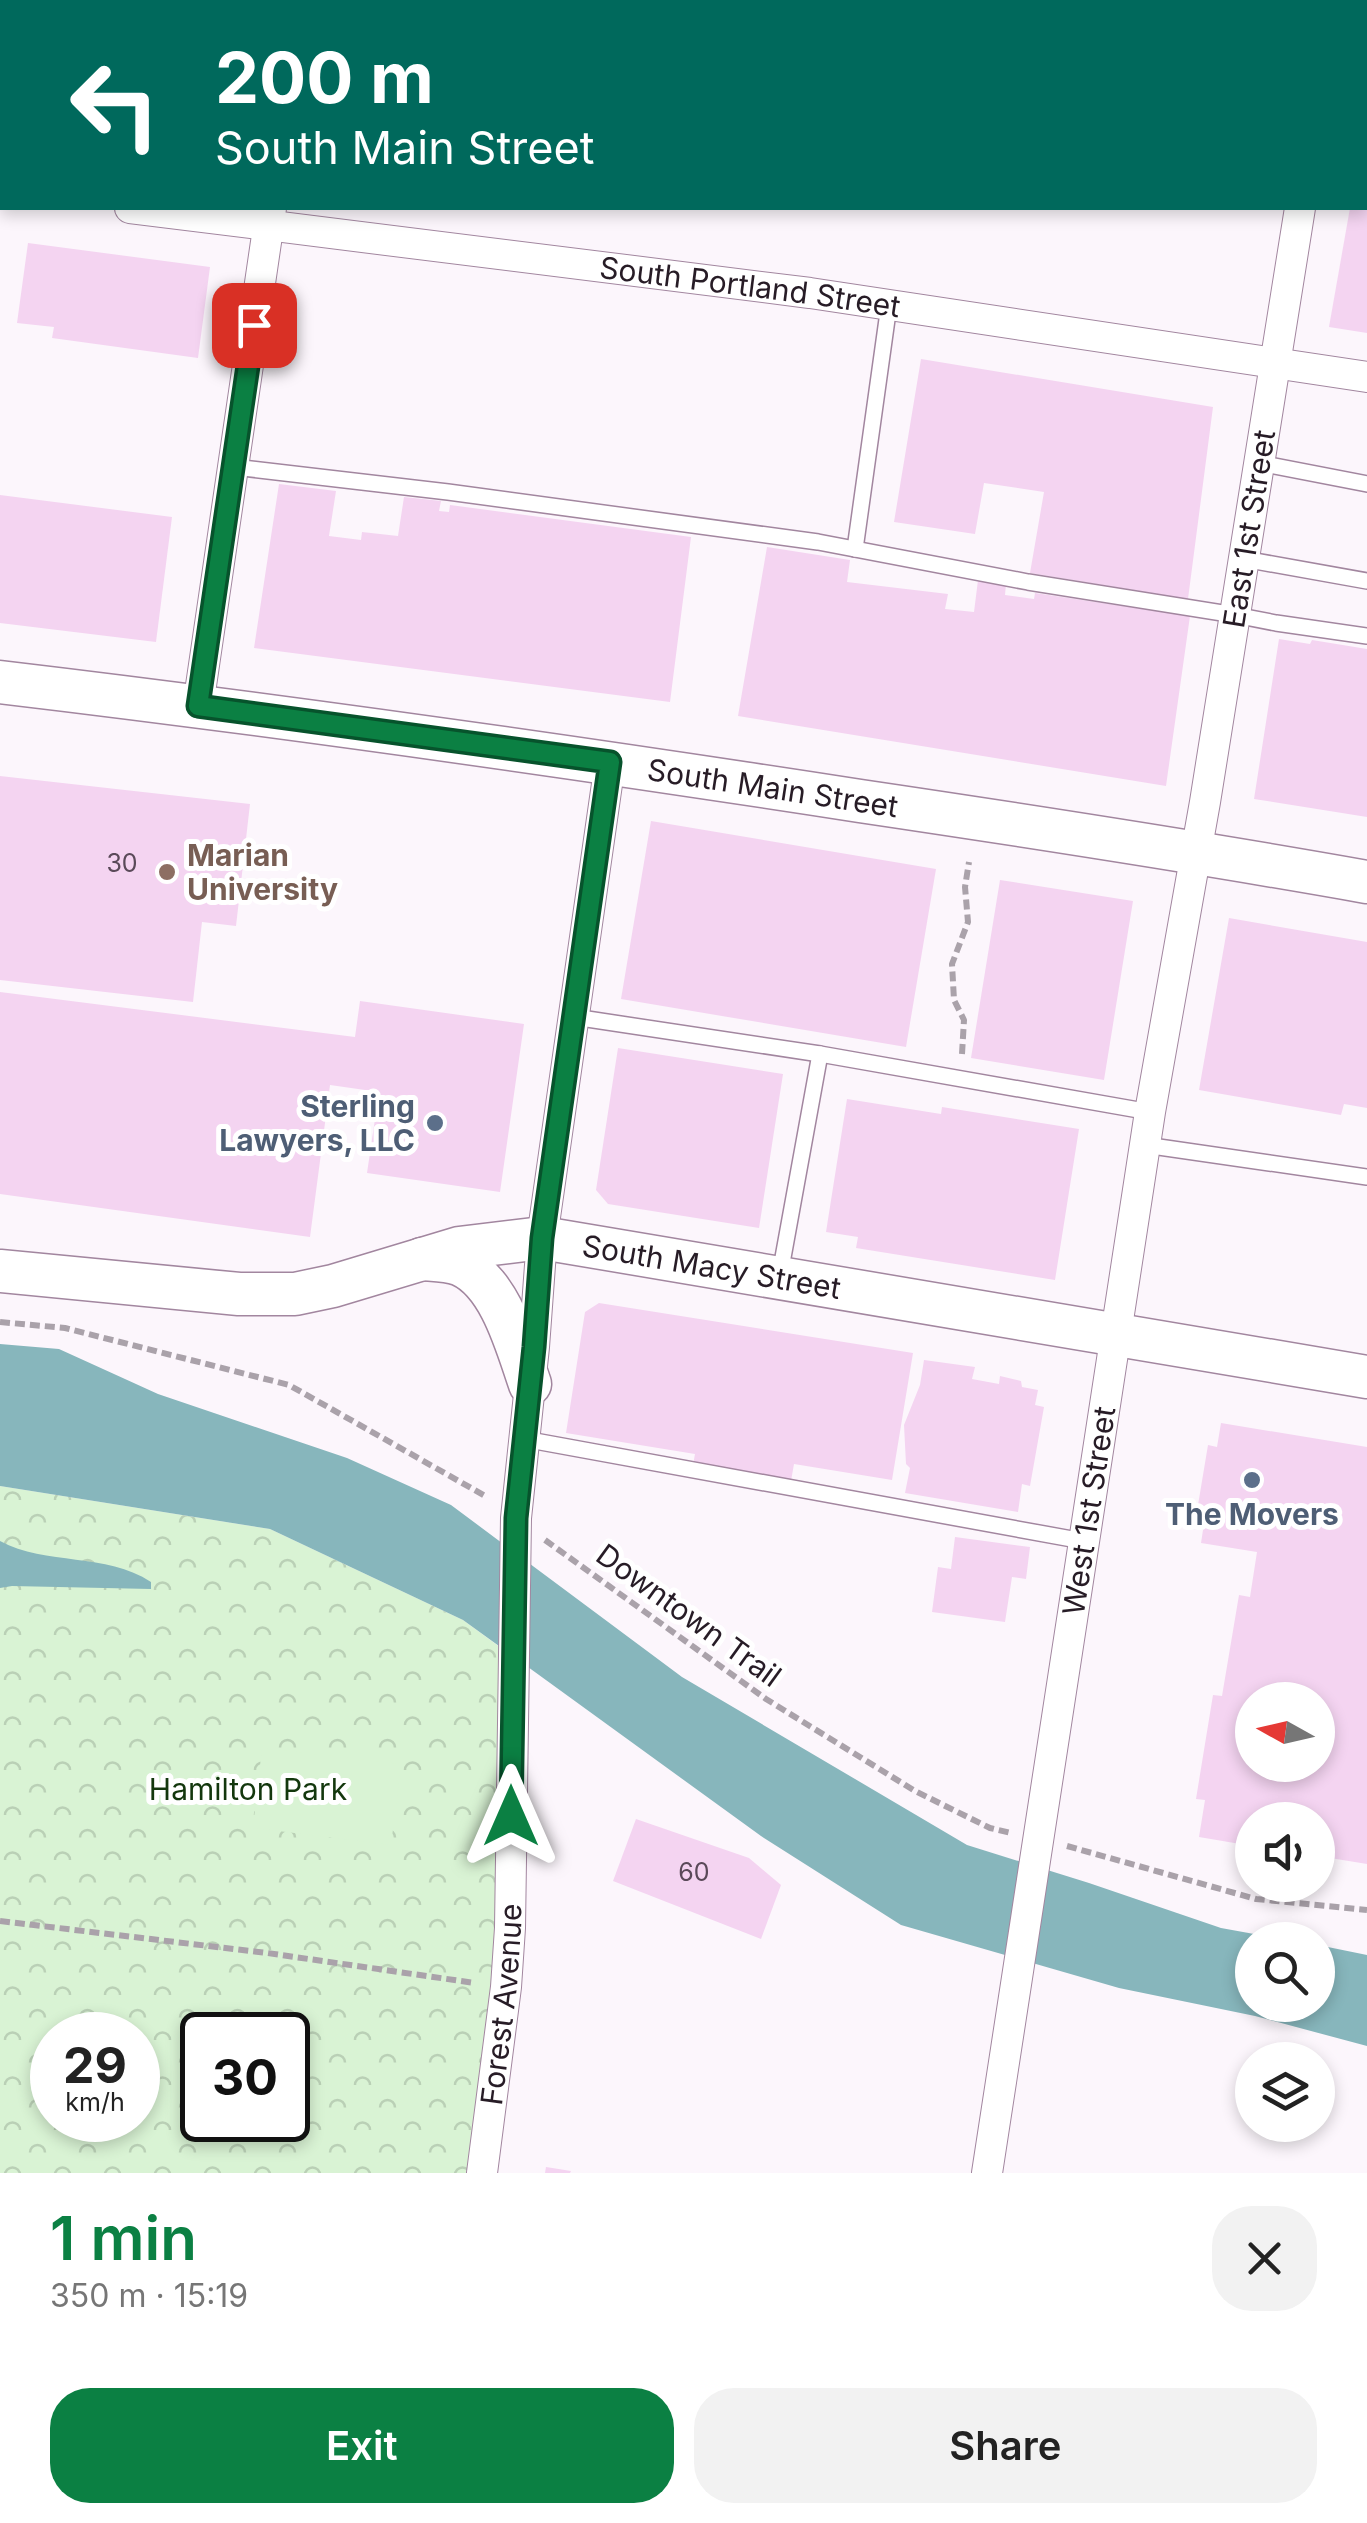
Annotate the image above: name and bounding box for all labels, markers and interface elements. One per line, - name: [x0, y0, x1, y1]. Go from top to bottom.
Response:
- text: 200 m: [215, 35, 434, 120]
- icon: left: [50, 40, 180, 170]
- text: South Main Street: [215, 120, 595, 175]
- street label: South Portland Street: [598, 249, 903, 324]
- pin: [212, 283, 297, 368]
- icon: arrive: [227, 298, 282, 353]
- street label: East 1st Street: [1215, 427, 1282, 630]
- street label: South Main Street: [645, 751, 901, 824]
- place label: Marian University: [187, 837, 338, 907]
- house number: 30: [106, 848, 138, 878]
- marker: Marian University: [156, 861, 178, 883]
- place label: Sterling Lawyers, LLC: [219, 1088, 415, 1158]
- marker: Sterling Lawyers, LLC: [424, 1112, 446, 1134]
- street label: South Macy Street: [580, 1227, 844, 1306]
- street label: West 1st Street: [1055, 1404, 1123, 1618]
- marker: The Movers: [1241, 1469, 1263, 1491]
- place label: The Movers: [1165, 1496, 1339, 1532]
- street label: Downtown Trail: [590, 1536, 788, 1694]
- north arrow: [1235, 1682, 1335, 1782]
- map controls: [1235, 1682, 1335, 2142]
- position arrow: [459, 1764, 563, 1868]
- park label: Hamilton Park: [149, 1771, 348, 1807]
- button: sound: [1235, 1802, 1335, 1902]
- house number: 60: [678, 1857, 710, 1887]
- street label: Forest Avenue: [473, 1903, 528, 2107]
- button: search: [1235, 1922, 1335, 2022]
- speed limit sign: 30: [180, 2012, 310, 2142]
- text: 29: [63, 2035, 127, 2095]
- button: layers: [1235, 2042, 1335, 2142]
- text: km/h: [65, 2087, 125, 2117]
- text: 1 min: [50, 2202, 197, 2274]
- button: close: [1212, 2206, 1317, 2311]
- text: 350 m · 15:19: [50, 2276, 248, 2315]
- button: Exit: [50, 2388, 674, 2503]
- button: Share: [694, 2388, 1317, 2503]

